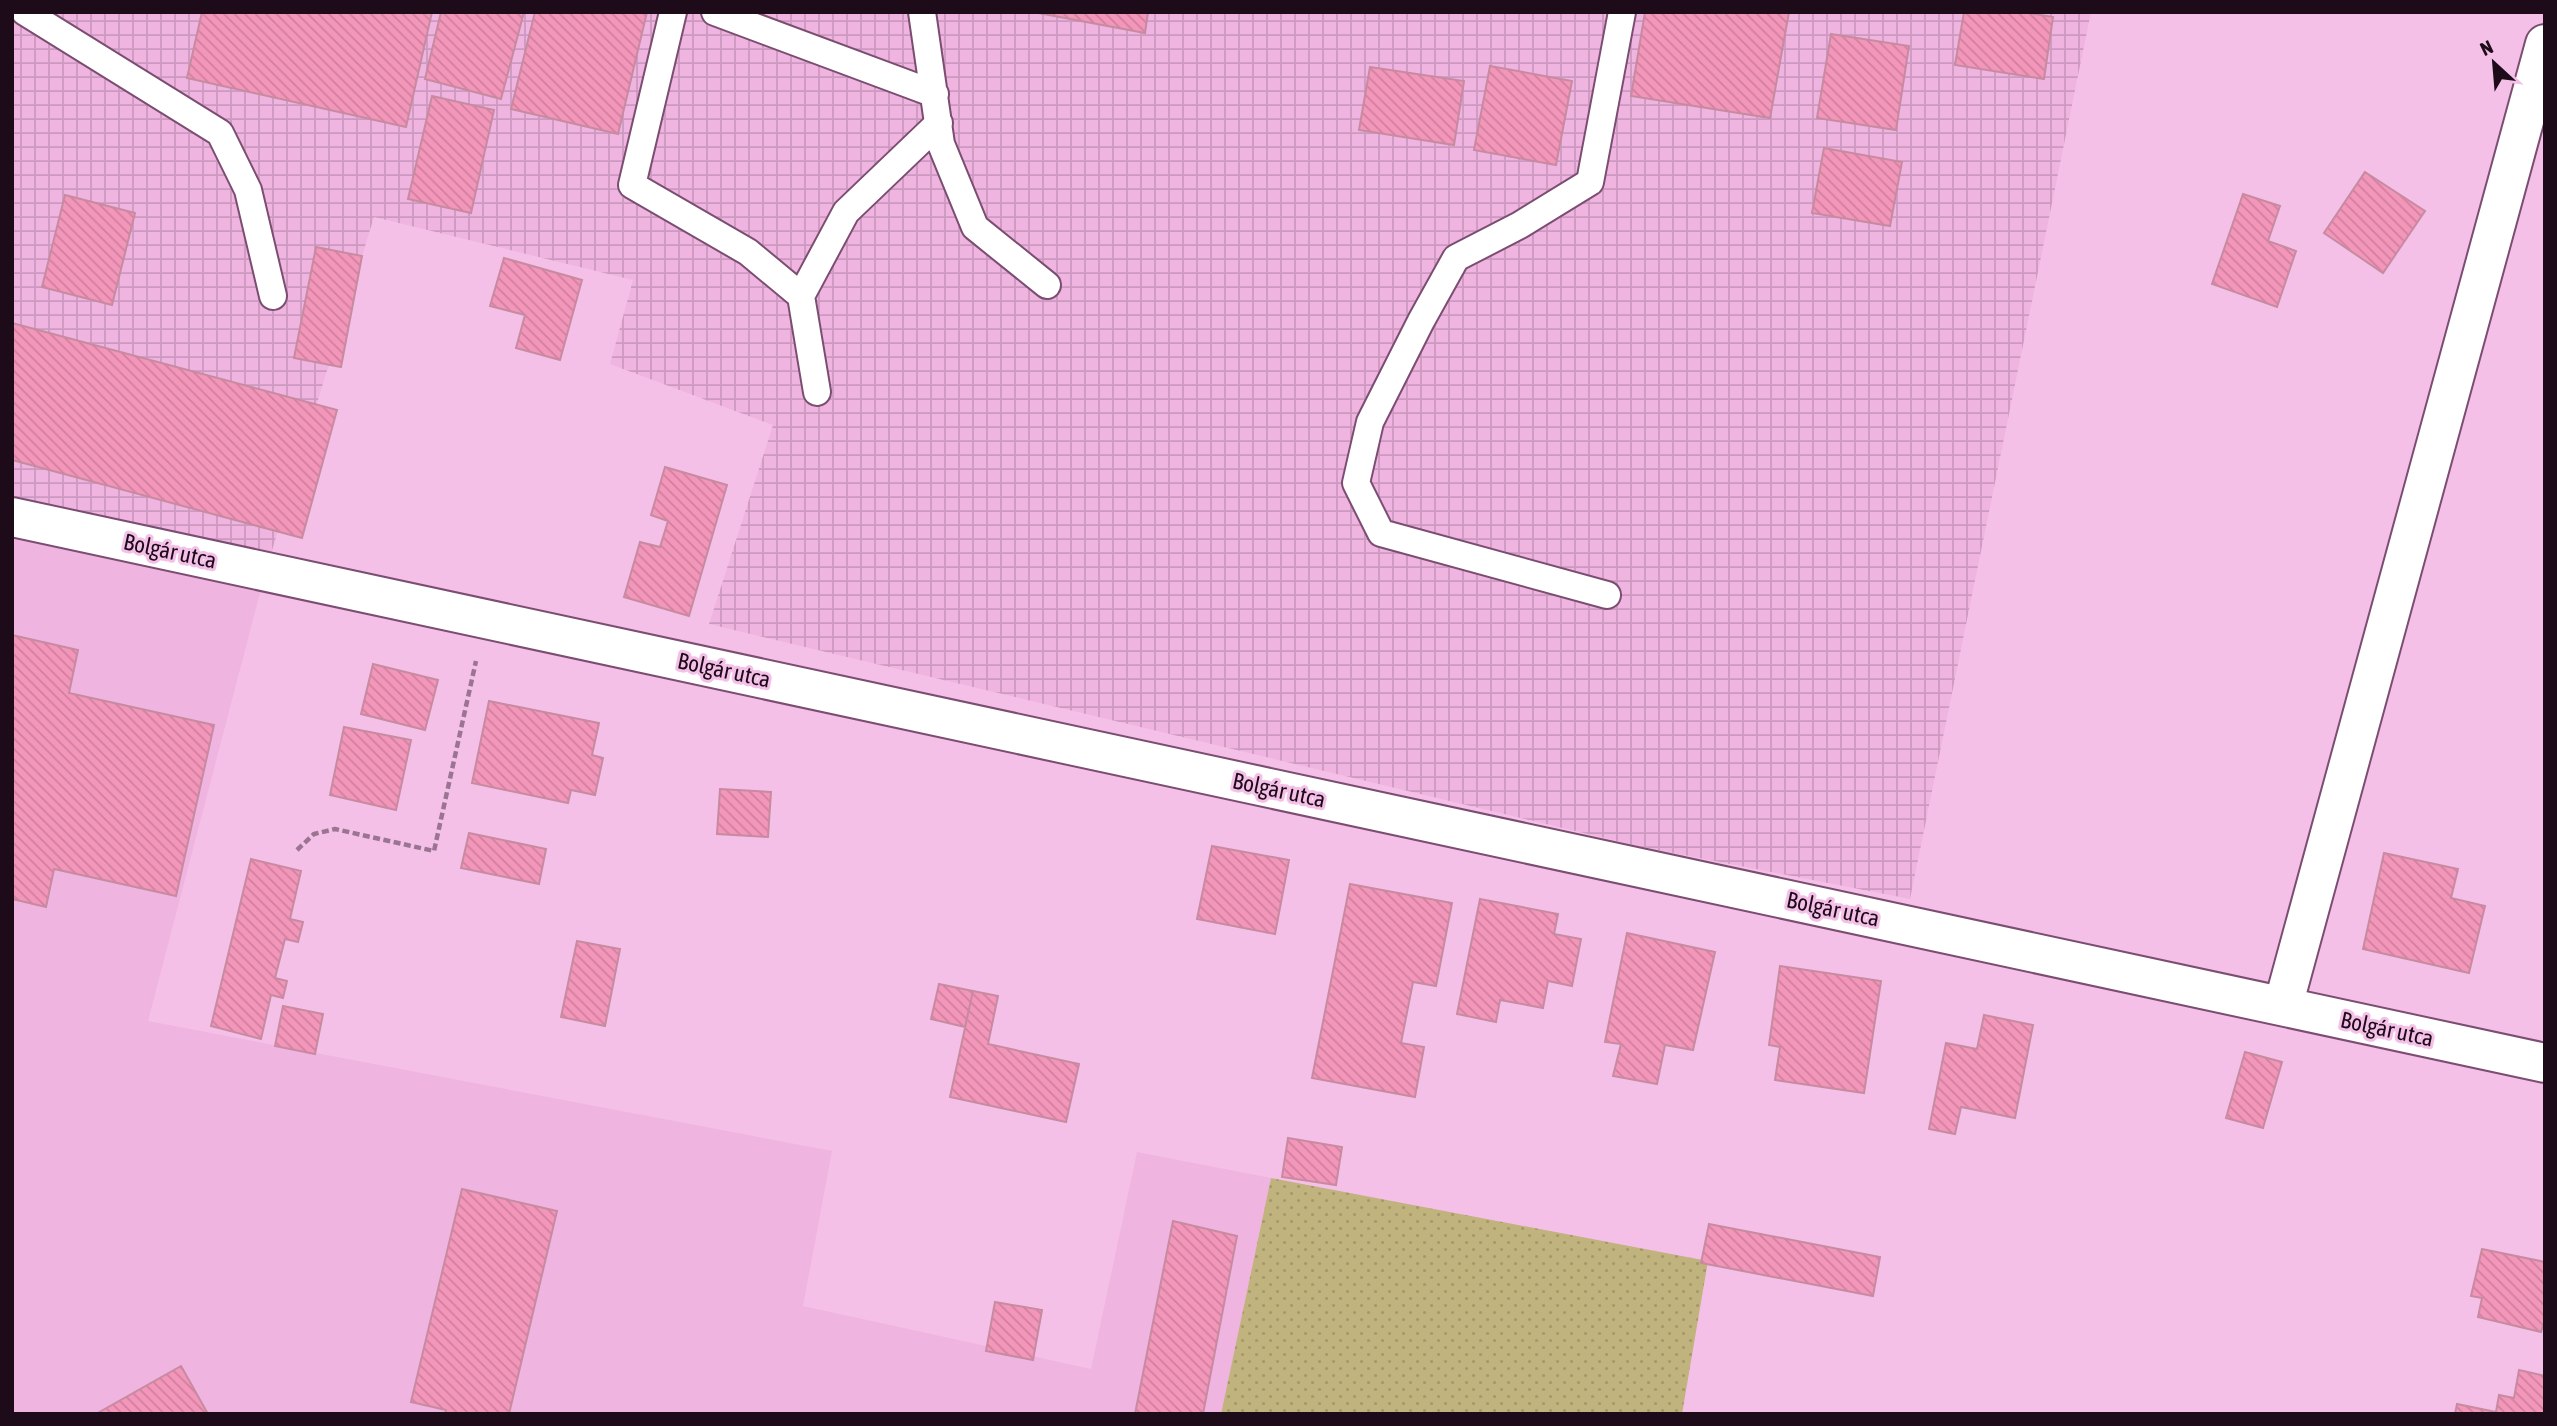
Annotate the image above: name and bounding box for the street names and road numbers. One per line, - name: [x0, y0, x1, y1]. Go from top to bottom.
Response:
- street label: Bolgár utca: [121, 528, 219, 574]
- street label: Bolgár utca: [675, 647, 773, 693]
- street label: Bolgár utca: [1230, 767, 1328, 813]
- street label: Bolgár utca: [1784, 886, 1882, 932]
- street label: Bolgár utca: [2338, 1006, 2436, 1052]

